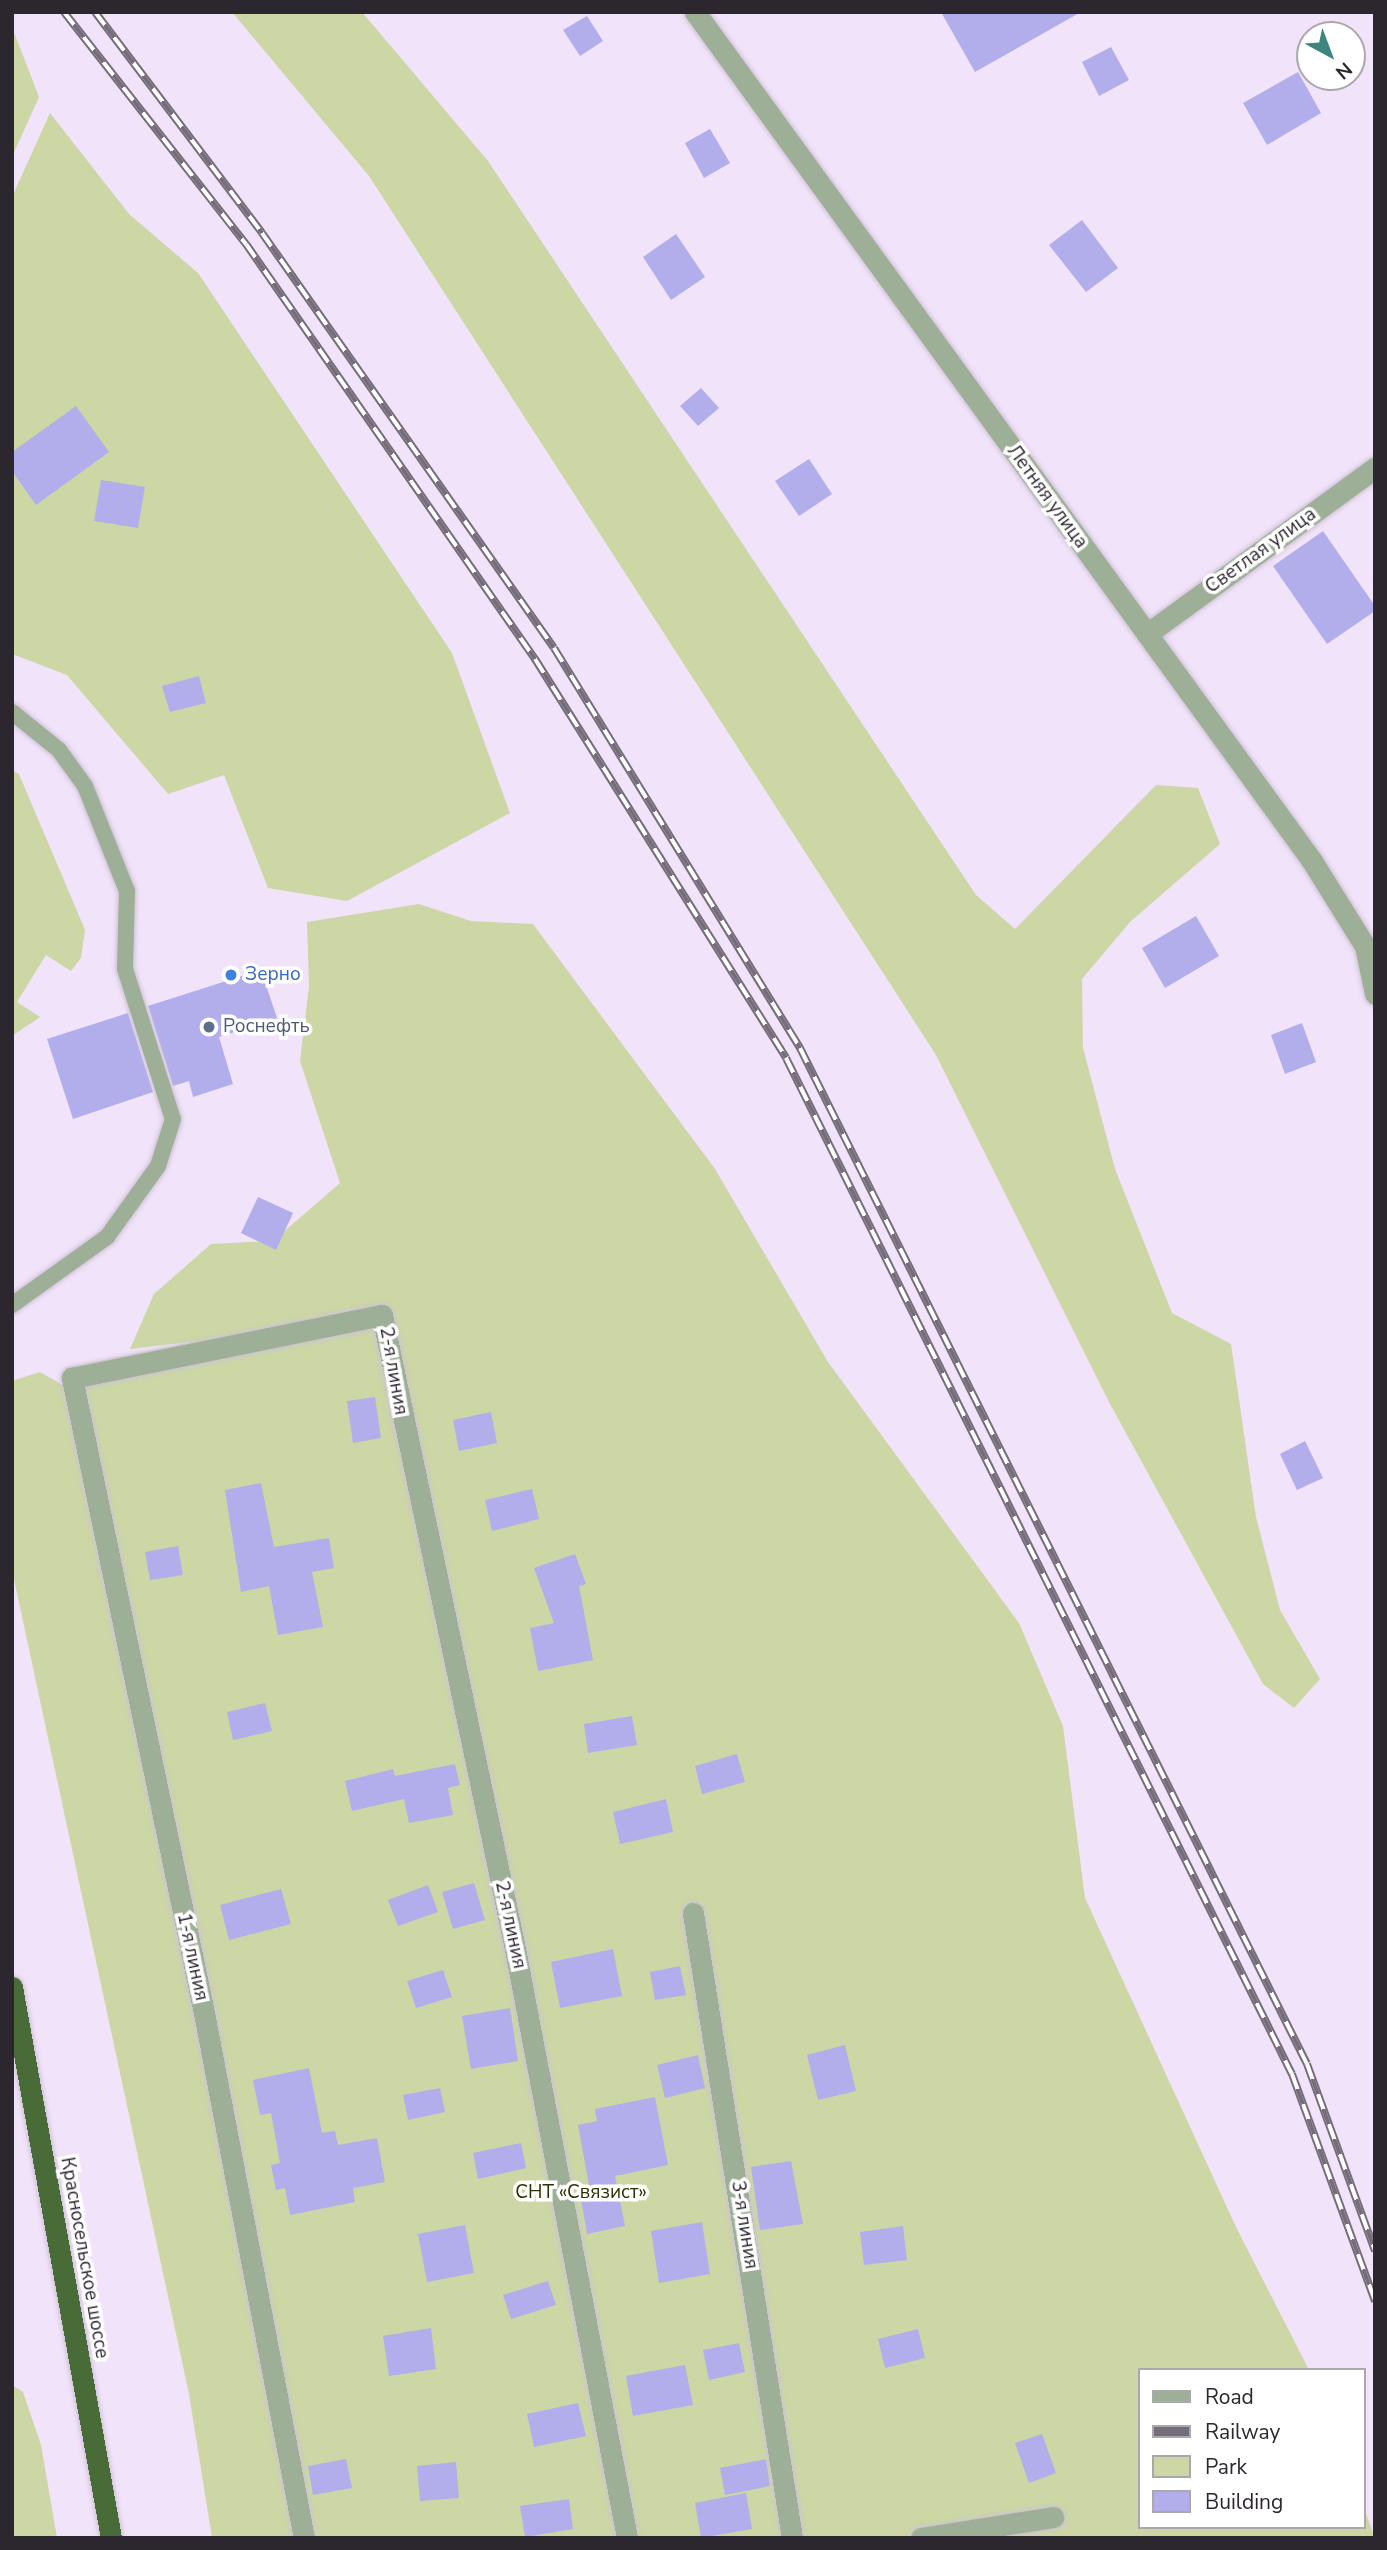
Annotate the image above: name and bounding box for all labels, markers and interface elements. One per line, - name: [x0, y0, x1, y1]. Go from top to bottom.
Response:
- north arrow: [1296, 21, 1366, 91]
- text: N: [1330, 56, 1357, 85]
- street label: Летняя улица: [1002, 441, 1092, 553]
- street label: Светлая улица: [1201, 503, 1321, 599]
- place label: Зерно: [245, 964, 301, 986]
- marker: Зерно: [223, 967, 239, 983]
- place label: Роснефть: [223, 1016, 310, 1038]
- marker: Роснефть: [201, 1019, 217, 1035]
- street label: 2-я линия: [374, 1325, 412, 1417]
- street label: 2-я линия: [490, 1879, 530, 1971]
- street label: 1-я линия: [172, 1911, 212, 2003]
- street label: Красносельское шоссе: [55, 2156, 113, 2360]
- street label: 3-я линия: [726, 2179, 762, 2271]
- park label: СНТ «Связист»: [515, 2182, 647, 2204]
- legend: [1138, 2368, 1366, 2529]
- text: Road: [1205, 2383, 1254, 2411]
- text: Railway: [1205, 2418, 1280, 2446]
- text: Park: [1205, 2453, 1247, 2481]
- text: Building: [1205, 2488, 1283, 2516]

